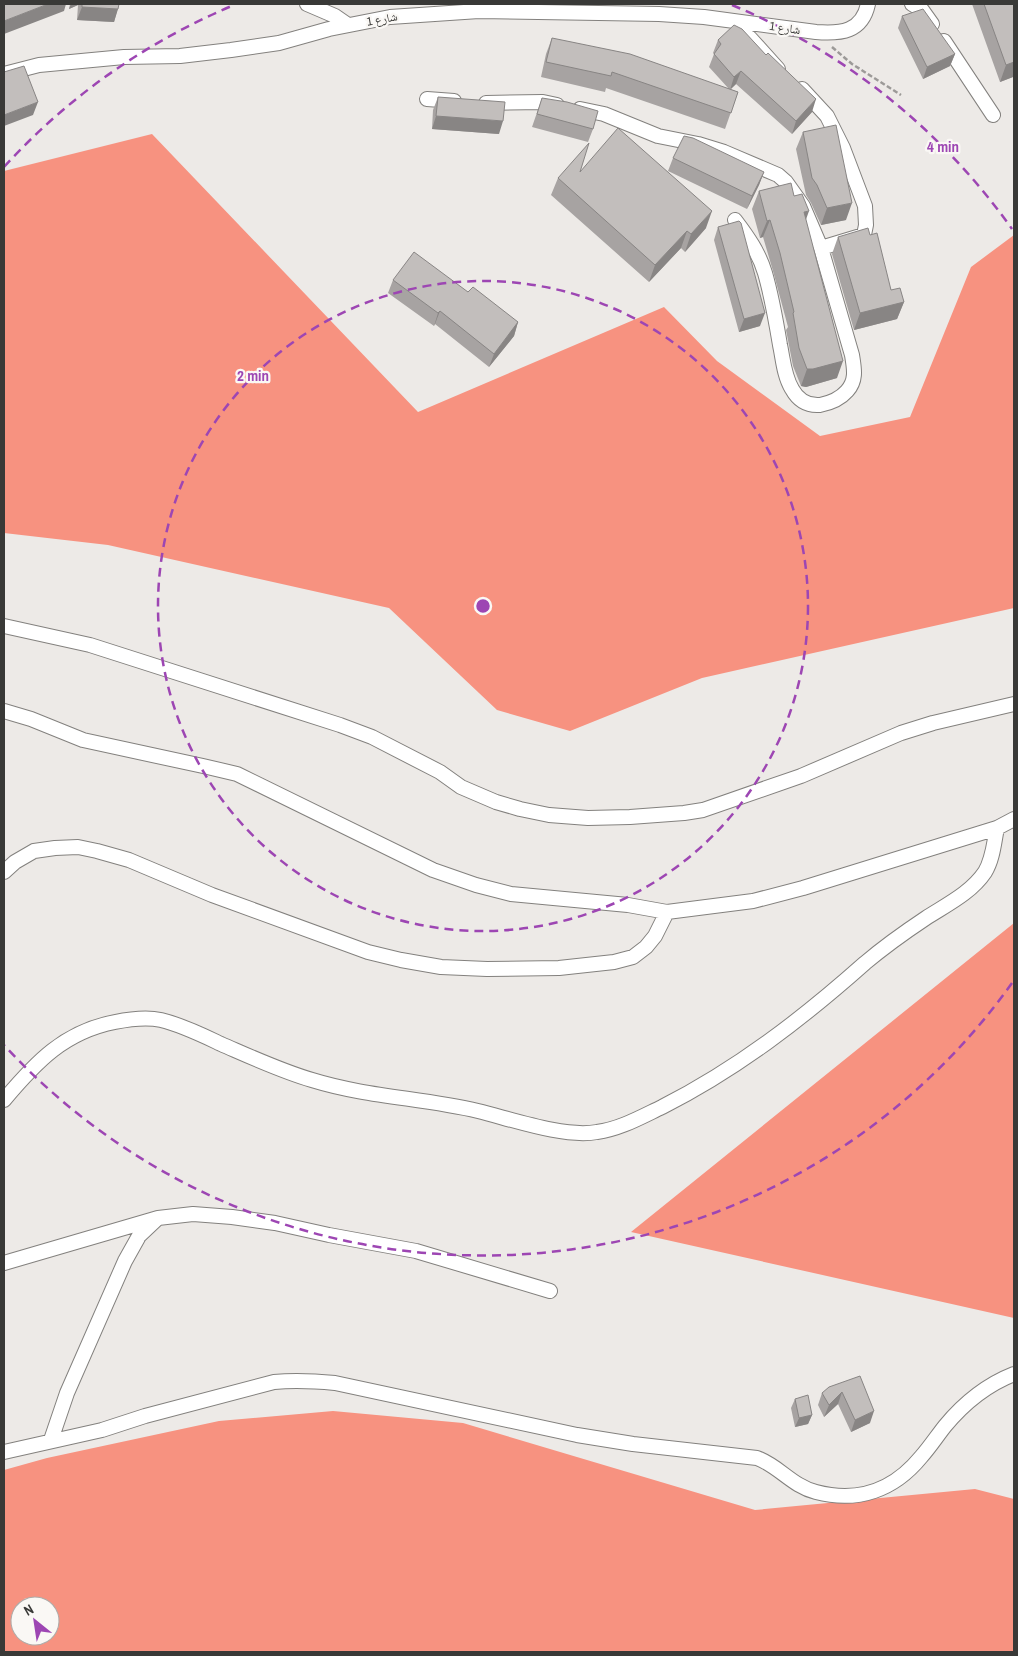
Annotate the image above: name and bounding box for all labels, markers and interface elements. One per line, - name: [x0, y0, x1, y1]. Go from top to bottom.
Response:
- street label: شارع 1: [365, 8, 399, 30]
- street label: شارع 1: [769, 18, 802, 38]
- text: 4 min: [927, 136, 959, 157]
- text: 2 min: [237, 365, 269, 386]
- centre of rings: [474, 597, 492, 615]
- north arrow: [10, 1596, 60, 1646]
- text: N: [20, 1600, 37, 1620]

